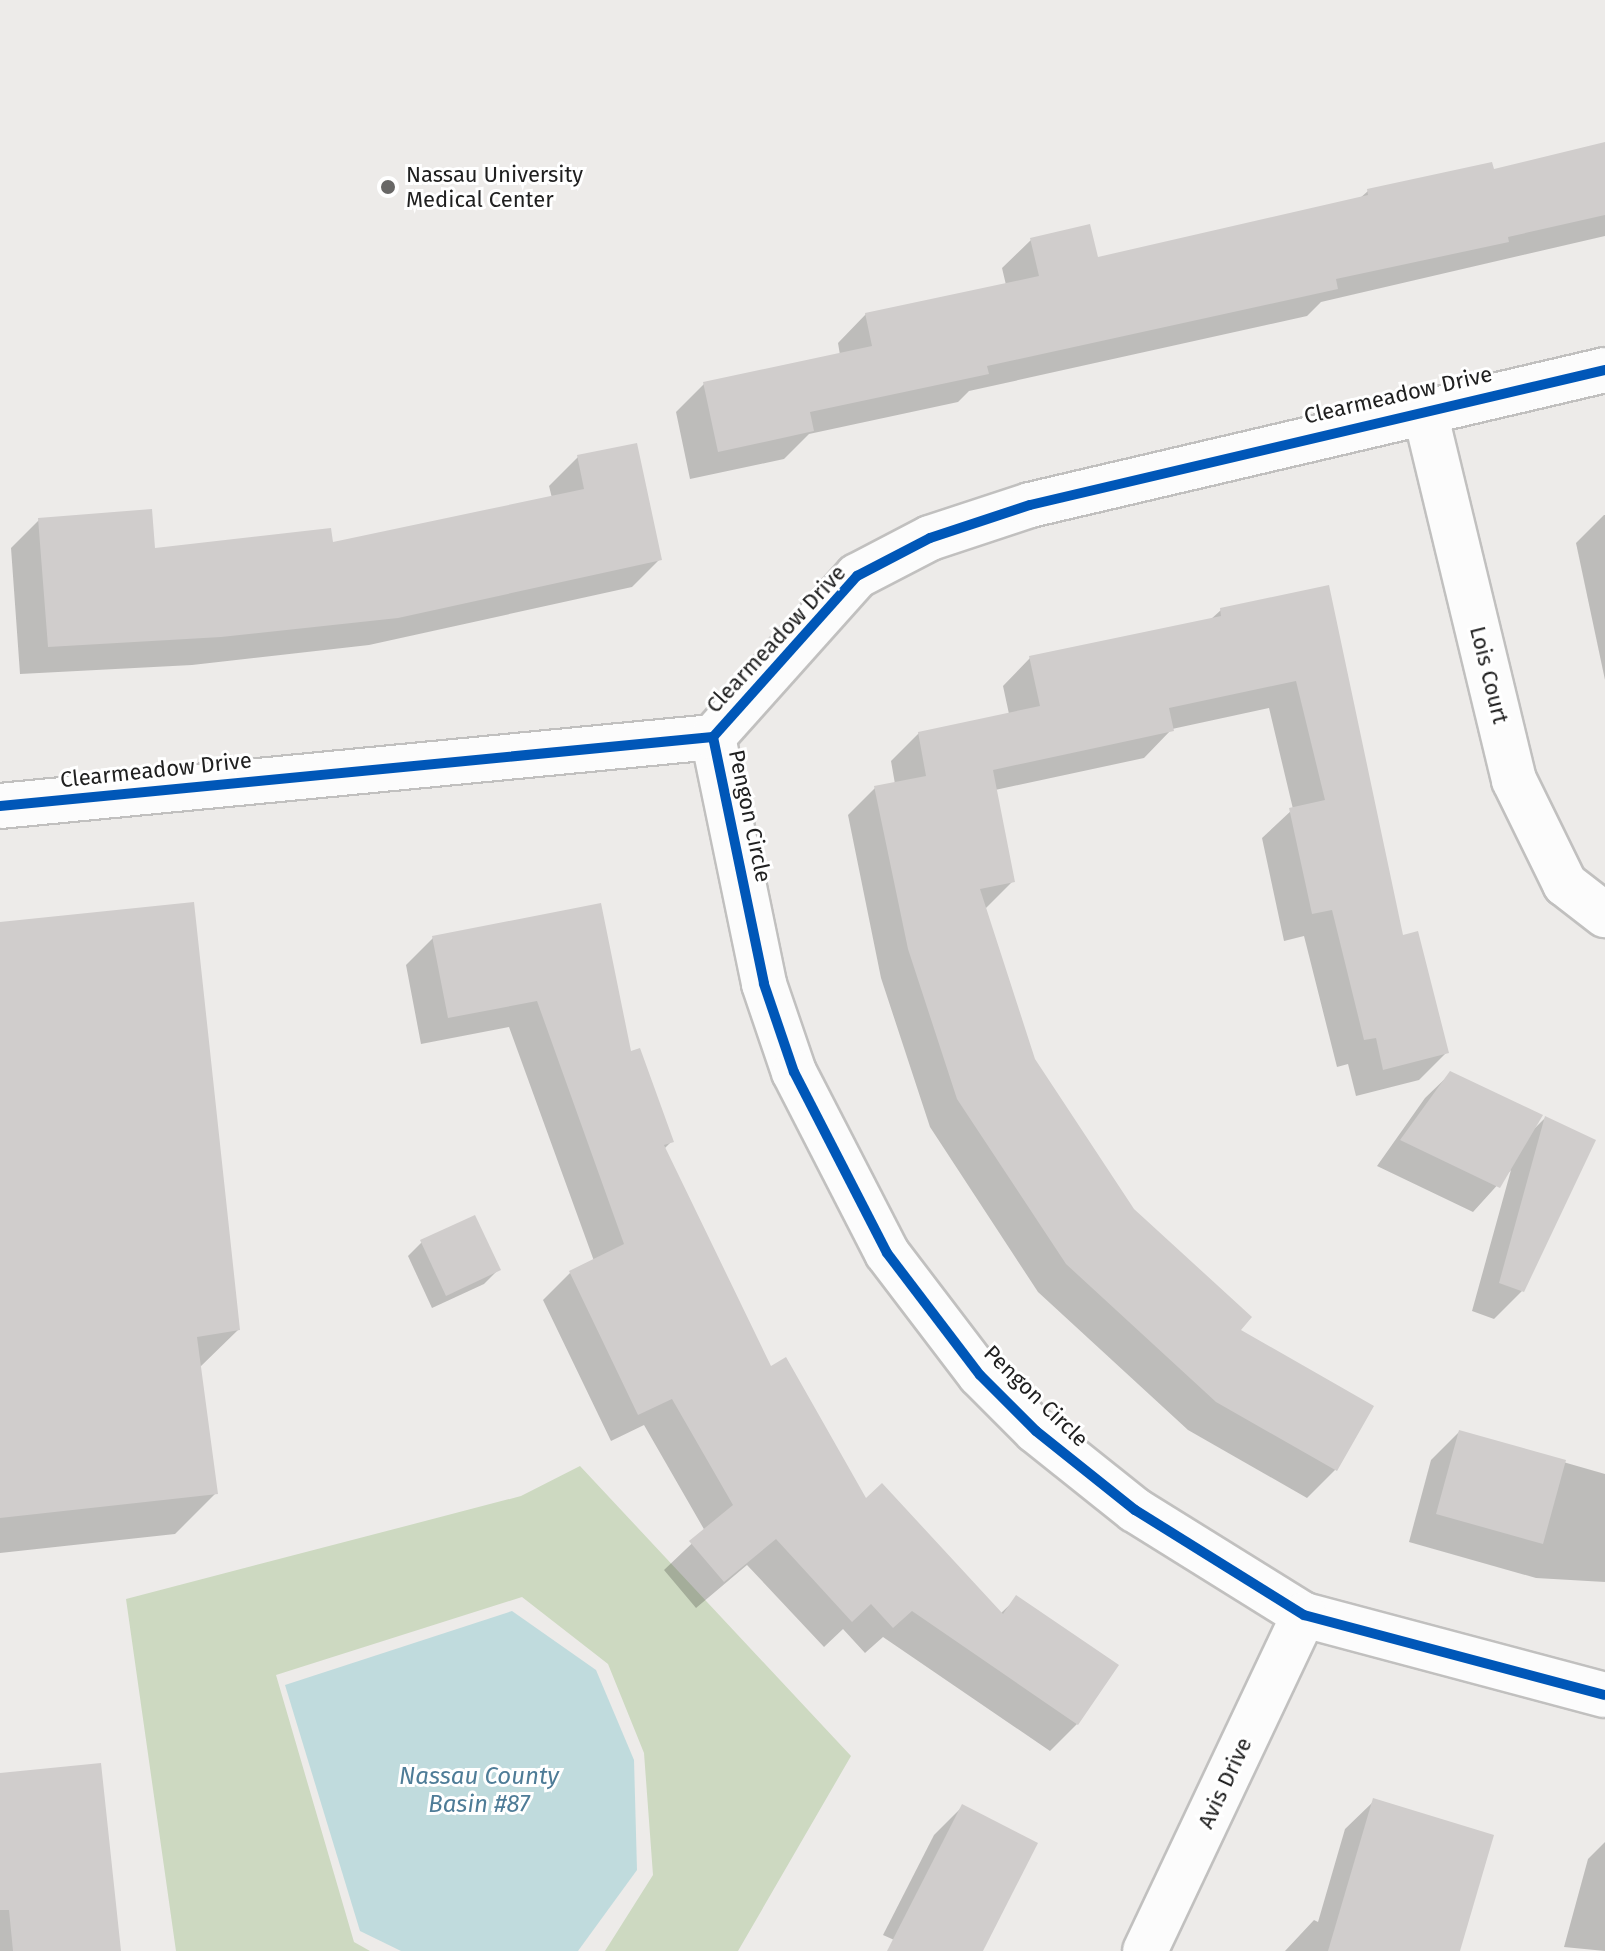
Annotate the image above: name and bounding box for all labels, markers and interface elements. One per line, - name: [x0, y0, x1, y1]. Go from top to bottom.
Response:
- place label: Nassau University Medical Center: [406, 161, 583, 212]
- marker: Nassau University Medical Center: [377, 176, 399, 198]
- street label: Clearmeadow Drive: [1301, 360, 1495, 430]
- street label: Clearmeadow Drive: [701, 560, 851, 718]
- street label: Lois Court: [1464, 624, 1514, 726]
- street label: Clearmeadow Drive: [59, 747, 253, 793]
- street label: Pengon Circle: [723, 747, 777, 885]
- street label: Pengon Circle: [978, 1340, 1094, 1452]
- street label: Avis Drive: [1192, 1733, 1258, 1833]
- water label: Nassau County Basin #87: [399, 1763, 559, 1819]

